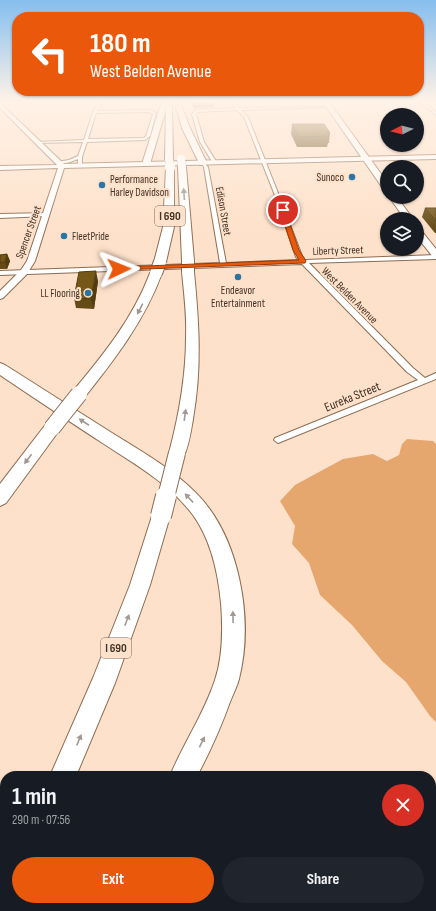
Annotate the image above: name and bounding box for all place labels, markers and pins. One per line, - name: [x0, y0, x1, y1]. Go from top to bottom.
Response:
- place label: Sunoco: [317, 171, 344, 184]
- marker: Sunoco: [347, 172, 357, 182]
- place label: Performance Harley Davidson: [110, 173, 169, 199]
- marker: Performance Harley Davidson: [97, 180, 107, 190]
- pin: [266, 193, 300, 227]
- place label: FleetPride: [72, 230, 109, 243]
- marker: FleetPride: [59, 231, 69, 241]
- marker: Endeavor Entertainment: [233, 272, 243, 282]
- place label: Endeavor Entertainment: [211, 284, 266, 310]
- place label: LL Flooring: [40, 287, 81, 300]
- marker: LL Flooring: [83, 288, 93, 298]

